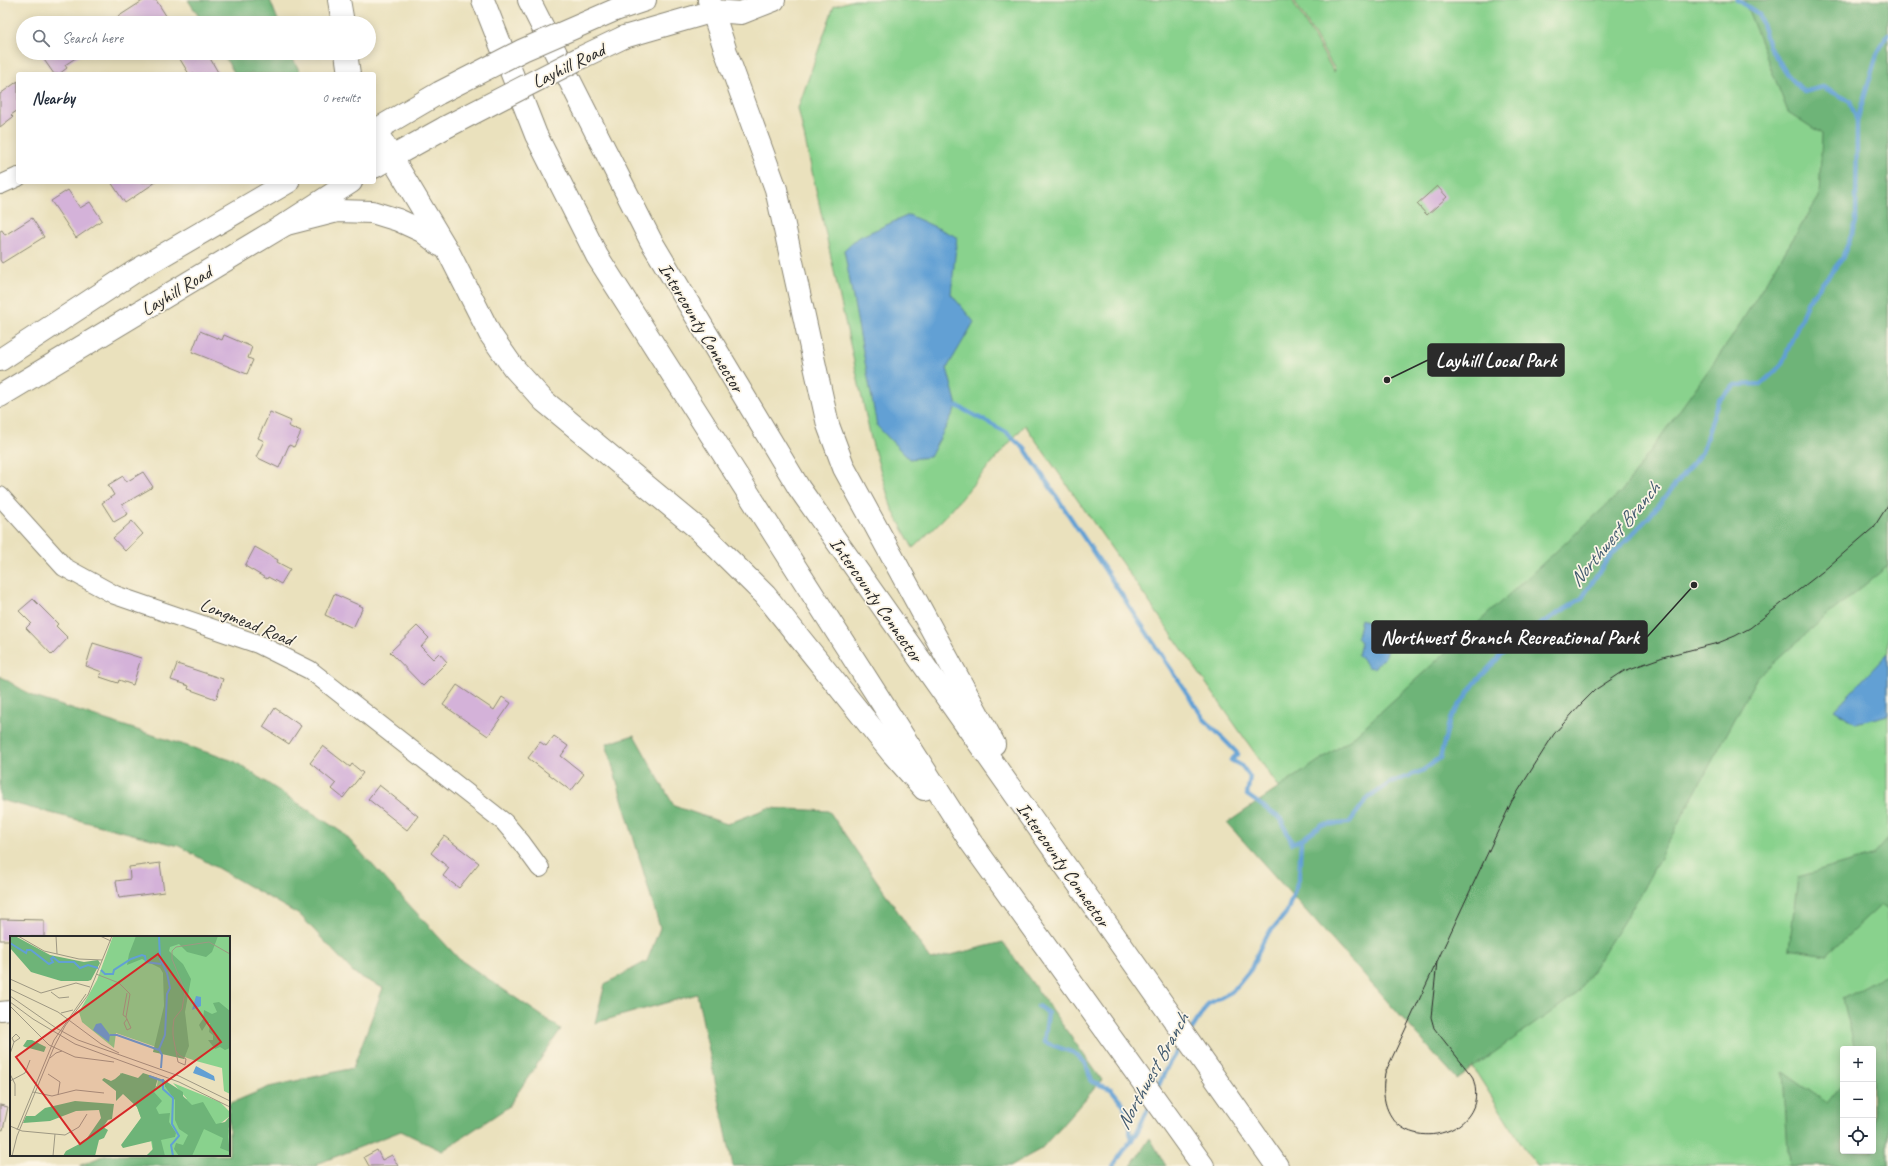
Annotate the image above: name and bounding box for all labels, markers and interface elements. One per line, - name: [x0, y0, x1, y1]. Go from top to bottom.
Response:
- search box: [16, 16, 376, 60]
- icon: search: [30, 27, 52, 49]
- text: Search here: [62, 29, 123, 48]
- street label: Layhill Road: [528, 36, 612, 94]
- text: Nearby: [32, 88, 75, 109]
- text: 0 results: [322, 90, 360, 106]
- street label: Intercounty Connector: [653, 258, 750, 399]
- street label: Layhill Road: [137, 259, 219, 321]
- callout: Layhill Local Park: [1428, 344, 1564, 376]
- text: Layhill Local Park: [1436, 348, 1558, 373]
- water label: Northwest Branch: [1563, 476, 1666, 592]
- street label: Intercounty Connector: [824, 532, 929, 669]
- street label: Longmead Road: [196, 592, 300, 653]
- callout: Northwest Branch Recreational Park: [1372, 621, 1647, 653]
- text: Northwest Branch Recreational Park: [1381, 625, 1641, 650]
- street label: Intercounty Connector: [1011, 797, 1116, 934]
- inset map: [10, 936, 230, 1156]
- water label: Northwest Branch: [1110, 1007, 1195, 1134]
- map controls: [1840, 1046, 1876, 1154]
- button: +: [1840, 1046, 1876, 1082]
- button: −: [1840, 1082, 1876, 1118]
- button: locate: [1840, 1118, 1876, 1154]

